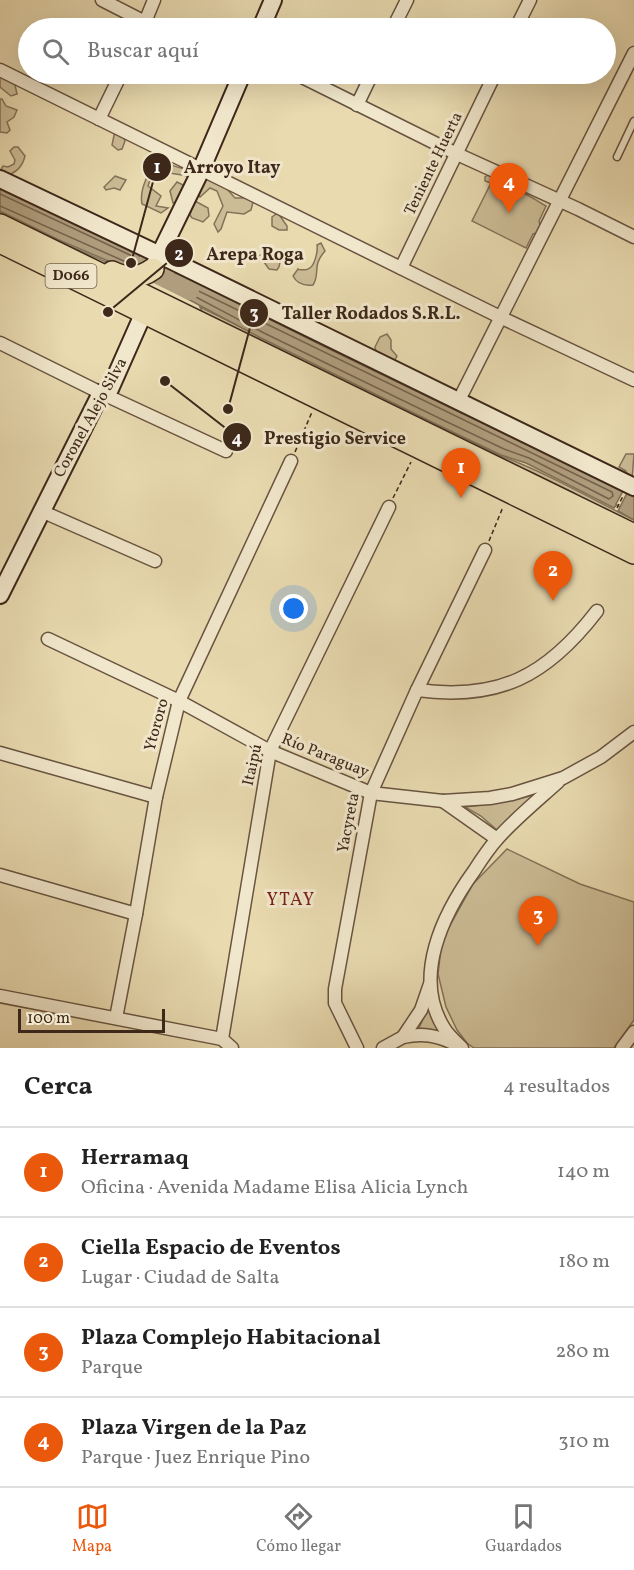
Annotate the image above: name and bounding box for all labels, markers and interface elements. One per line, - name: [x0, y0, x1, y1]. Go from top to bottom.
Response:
- search box: [18, 18, 616, 84]
- icon: search: [39, 35, 72, 68]
- text: Buscar aquí: [87, 36, 199, 67]
- street label: Teniente Huerta: [399, 109, 469, 219]
- callout: Arroyo Itay: [142, 149, 293, 185]
- text: 1: [153, 156, 161, 181]
- text: Arroyo Itay: [184, 156, 280, 181]
- pin: 4: [490, 164, 528, 213]
- callout: Arepa Roga: [164, 235, 316, 271]
- text: 2: [174, 243, 184, 268]
- text: Arepa Roga: [206, 243, 304, 268]
- road number: D066: [46, 264, 97, 288]
- callout: Taller Rodados S.R.L.: [239, 295, 472, 331]
- text: 3: [249, 302, 259, 327]
- text: Taller Rodados S.R.L.: [281, 302, 461, 327]
- street label: Coronel Alejo Silva: [49, 354, 133, 482]
- callout: Prestigio Service: [222, 419, 418, 455]
- text: 4: [232, 427, 243, 452]
- text: Prestigio Service: [264, 427, 406, 452]
- pin: 1: [442, 448, 480, 498]
- pin: 2: [534, 552, 572, 601]
- your location: [279, 594, 308, 623]
- street label: Ytororo: [139, 696, 175, 754]
- street label: Río Paraguay: [278, 728, 372, 784]
- street label: Itaipú: [238, 742, 268, 788]
- street label: Yacyreta: [332, 791, 366, 855]
- district label: YTAY: [266, 888, 316, 913]
- pin: 3: [518, 896, 558, 946]
- scale bar: [18, 1006, 165, 1034]
- text: 100 m: [27, 1008, 70, 1030]
- text: Cerca: [24, 1069, 93, 1105]
- text: 4 resultados: [503, 1073, 610, 1101]
- text: Herramaq: [81, 1143, 189, 1174]
- text: 1: [39, 1158, 48, 1186]
- text: 140 m: [557, 1158, 610, 1186]
- text: Oficina · Avenida Madame Elisa Alicia Lynch: [81, 1174, 468, 1202]
- text: Ciella Espacio de Eventos: [81, 1233, 341, 1264]
- text: 2: [38, 1248, 49, 1276]
- text: 180 m: [558, 1248, 610, 1276]
- text: Lugar · Ciudad de Salta: [81, 1264, 280, 1292]
- text: Plaza Complejo Habitacional: [81, 1323, 381, 1354]
- text: 3: [38, 1338, 49, 1366]
- text: 280 m: [555, 1338, 610, 1366]
- text: Parque: [81, 1354, 143, 1382]
- text: Plaza Virgen de la Paz: [81, 1413, 307, 1444]
- text: 4: [37, 1428, 50, 1456]
- text: 310 m: [558, 1428, 610, 1456]
- text: Parque · Juez Enrique Pino: [81, 1444, 310, 1472]
- tab: Mapa: [72, 1500, 112, 1558]
- tab: Cómo llegar: [256, 1500, 341, 1558]
- tab: Guardados: [485, 1500, 562, 1558]

